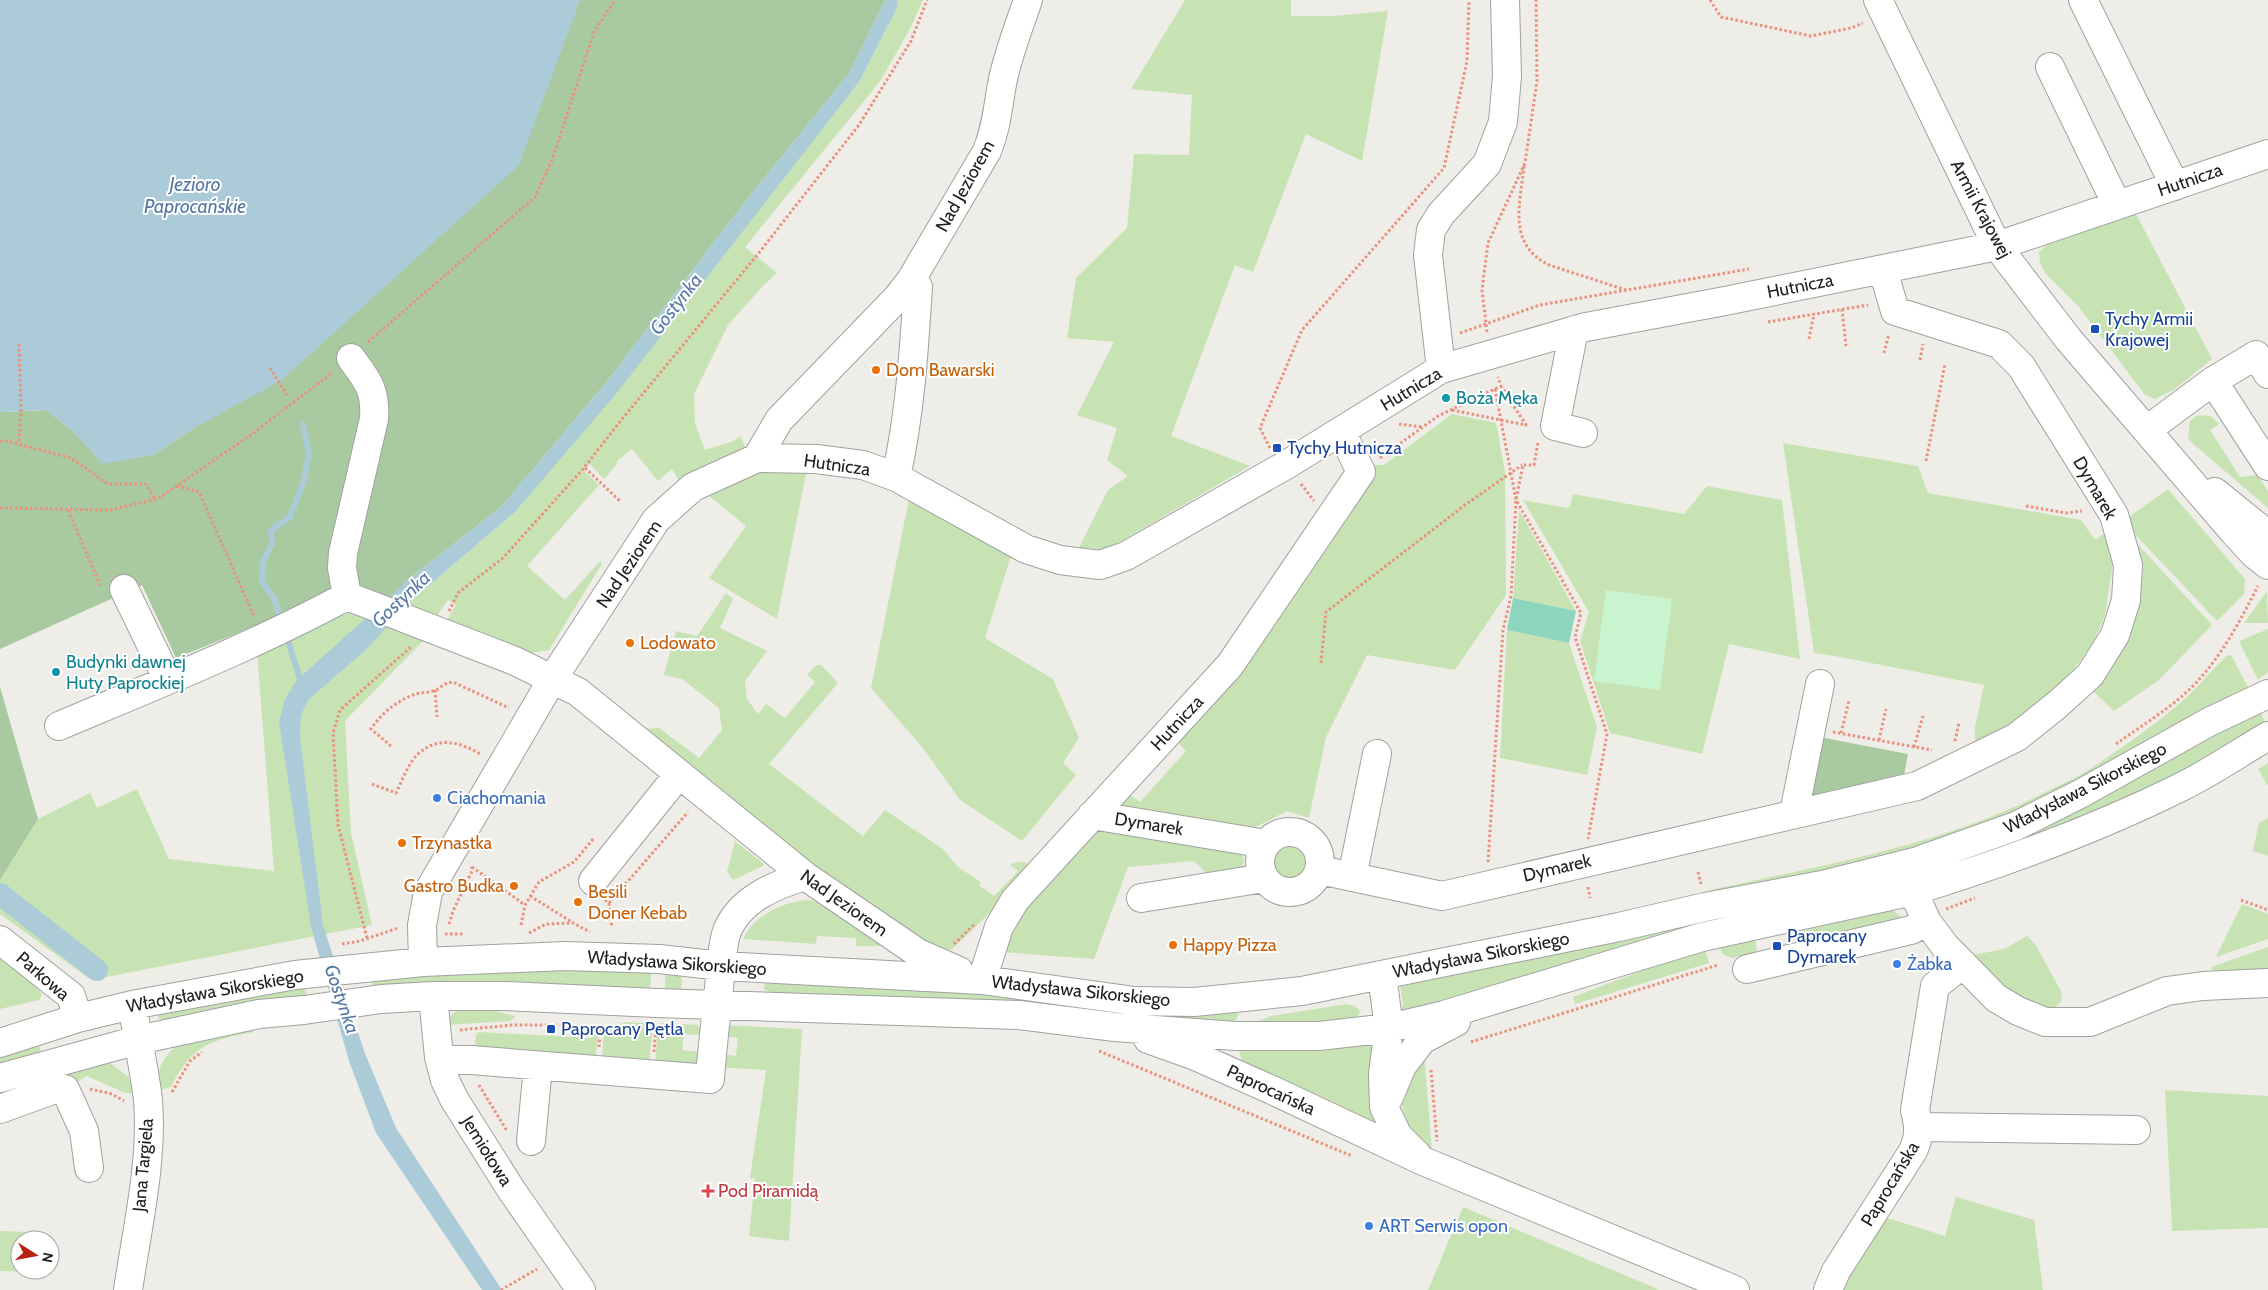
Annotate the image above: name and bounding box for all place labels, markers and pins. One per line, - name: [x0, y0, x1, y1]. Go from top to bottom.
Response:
- place label: Tychy Armii Krajowej: [2105, 308, 2193, 351]
- marker: Tychy Armii Krajowej: [2089, 323, 2101, 335]
- place label: Dom Bawarski: [886, 359, 995, 381]
- marker: Dom Bawarski: [870, 364, 882, 376]
- place label: Boża Męka: [1456, 387, 1539, 409]
- marker: Boża Męka: [1440, 392, 1452, 404]
- place label: Tychy Hutnicza: [1287, 437, 1402, 459]
- marker: Tychy Hutnicza: [1271, 442, 1283, 454]
- place label: Lodowato: [640, 632, 716, 654]
- marker: Lodowato: [624, 637, 636, 649]
- place label: Budynki dawnej Huty Paprockiej: [66, 651, 186, 694]
- marker: Budynki dawnej Huty Paprockiej: [50, 666, 62, 678]
- place label: Ciachomania: [447, 787, 546, 809]
- marker: Ciachomania: [431, 792, 443, 804]
- place label: Trzynastka: [412, 832, 492, 854]
- marker: Trzynastka: [396, 837, 408, 849]
- place label: Gastro Budka: [404, 875, 504, 897]
- marker: Gastro Budka: [508, 880, 520, 892]
- place label: Besili Doner Kebab: [588, 881, 687, 924]
- marker: Besili Doner Kebab: [572, 896, 584, 908]
- place label: Paprocany Dymarek: [1787, 925, 1867, 968]
- place label: Happy Pizza: [1183, 934, 1277, 956]
- marker: Happy Pizza: [1167, 939, 1179, 951]
- marker: Paprocany Dymarek: [1771, 940, 1783, 952]
- place label: Żabka: [1907, 953, 1952, 975]
- marker: Żabka: [1891, 958, 1903, 970]
- place label: Paprocany Pętla: [561, 1018, 684, 1040]
- marker: Paprocany Pętla: [545, 1023, 557, 1035]
- place label: Pod Piramidą: [718, 1180, 819, 1202]
- marker: Pod Piramidą: [702, 1185, 714, 1197]
- place label: ART Serwis opon: [1379, 1215, 1508, 1237]
- marker: ART Serwis opon: [1363, 1220, 1375, 1232]

